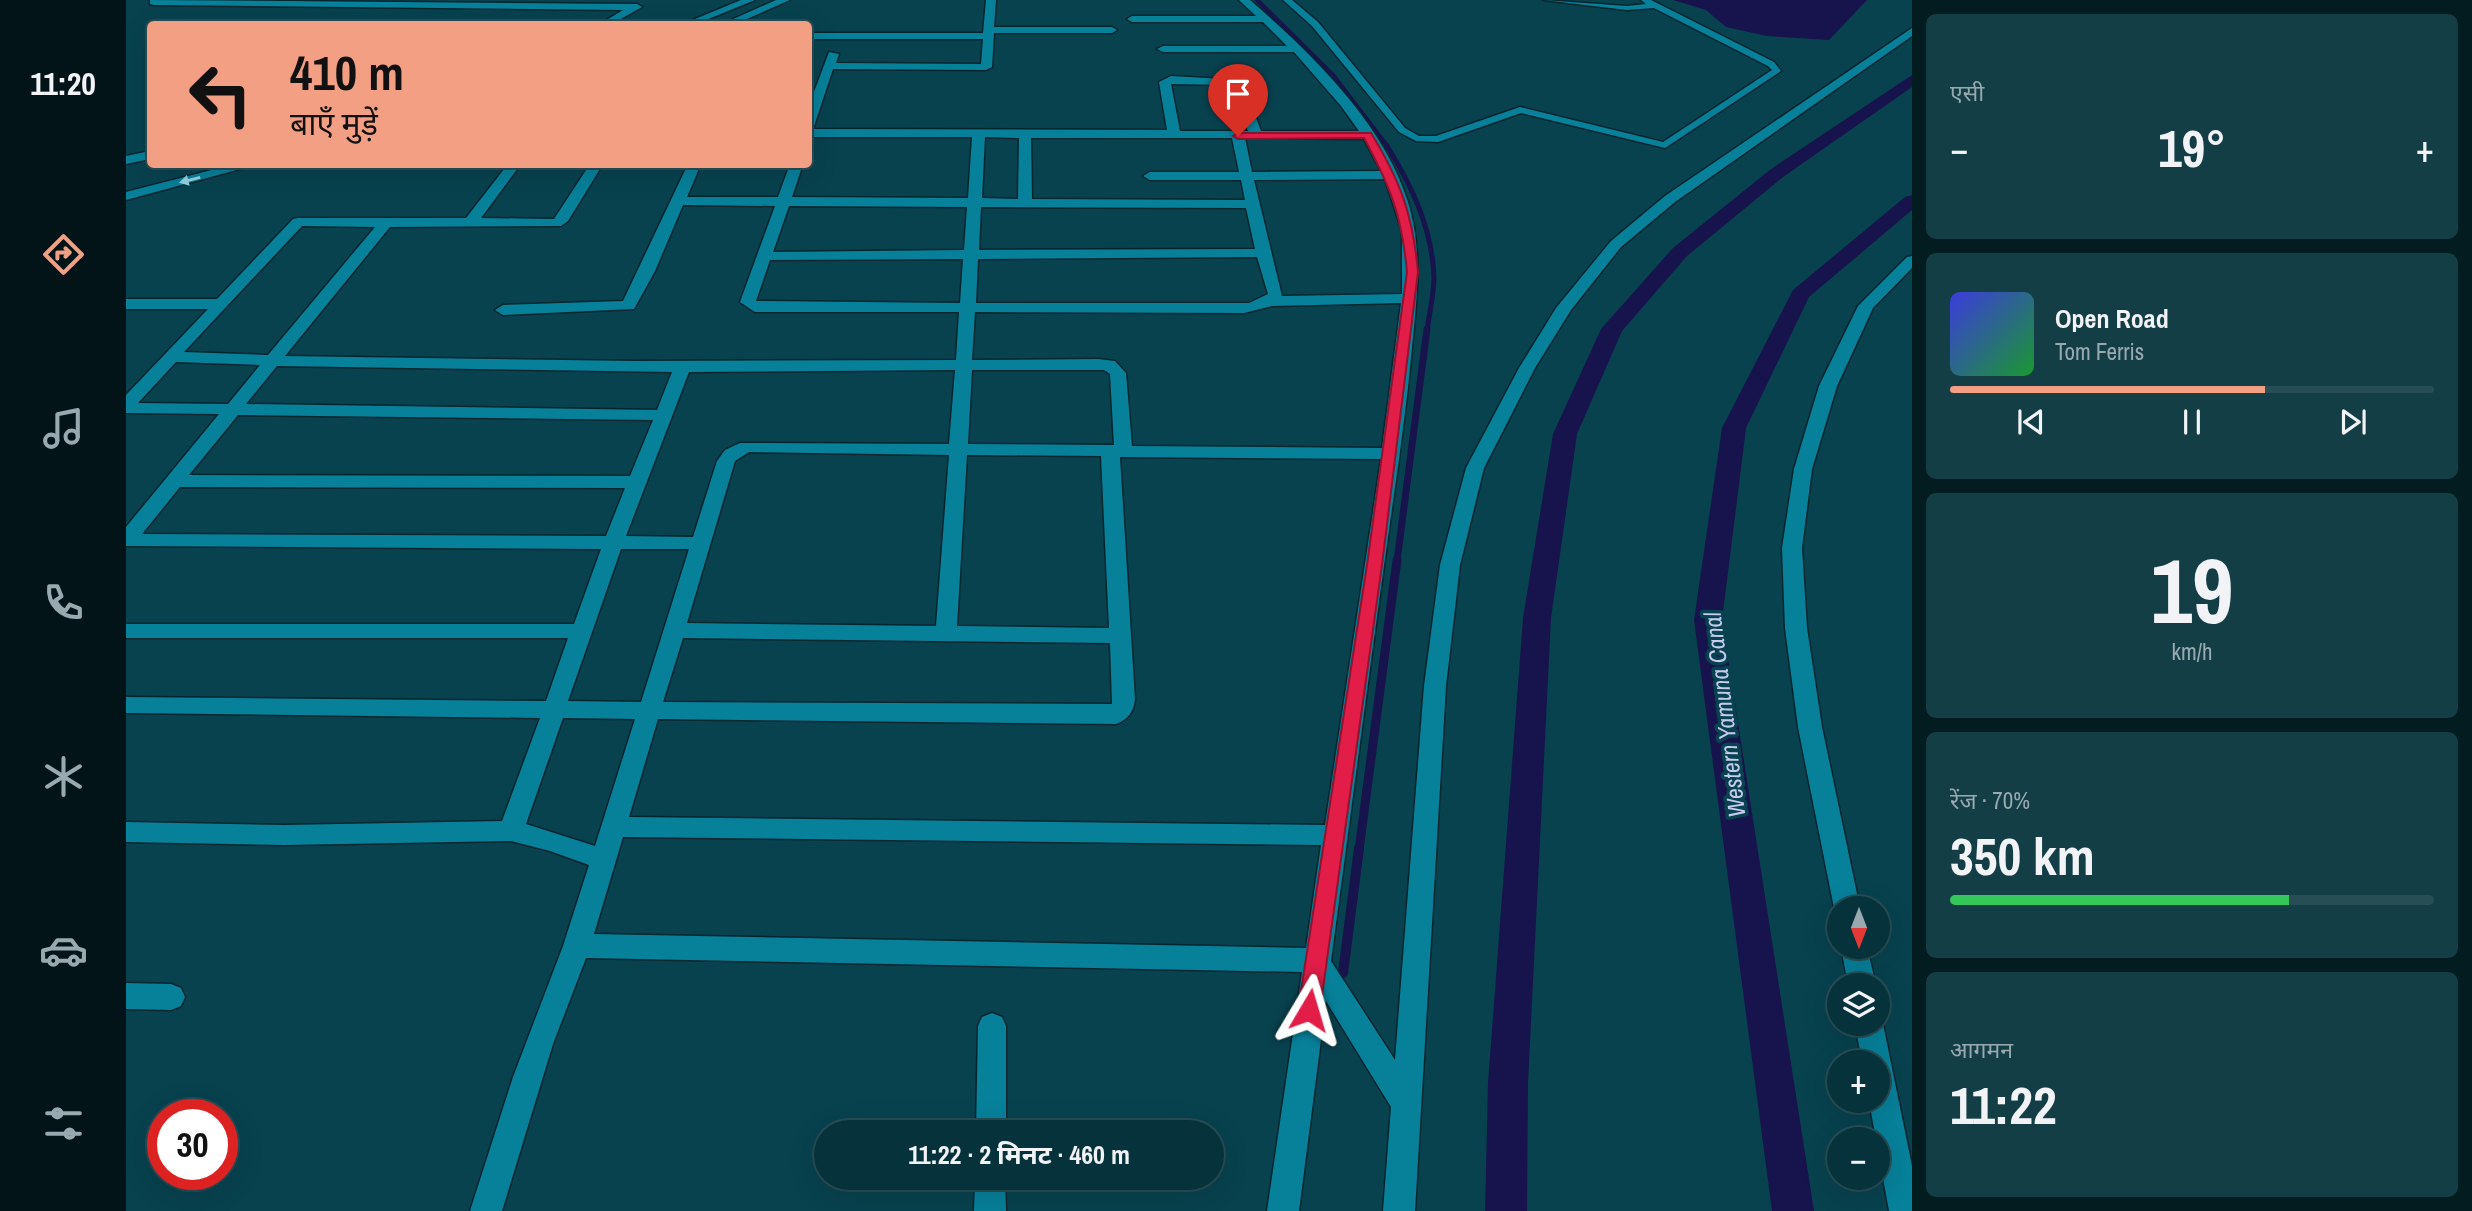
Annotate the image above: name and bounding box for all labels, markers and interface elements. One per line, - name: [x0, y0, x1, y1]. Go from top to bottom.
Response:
- text: 410 m: [290, 39, 404, 105]
- icon: left: [175, 49, 266, 140]
- text: 11:20: [30, 62, 96, 105]
- pin: [1208, 64, 1268, 136]
- icon: arrive: [1219, 75, 1257, 113]
- text: एसी: [1950, 77, 1984, 108]
- text: बाएँ मुड़ें: [290, 102, 378, 145]
- text: 19°: [2158, 113, 2226, 183]
- text: −: [1950, 123, 1968, 174]
- text: +: [2416, 123, 2434, 174]
- one-way arrow: [178, 175, 200, 186]
- icon: directions: [39, 230, 88, 279]
- text: Open Road: [2055, 301, 2169, 336]
- text: Tom Ferris: [2055, 336, 2144, 367]
- icon: previous: [2012, 403, 2050, 441]
- icon: pause: [2173, 403, 2211, 441]
- icon: next: [2334, 403, 2372, 441]
- icon: music: [39, 404, 88, 453]
- text: 19: [2151, 529, 2234, 651]
- icon: phone: [39, 578, 88, 627]
- water label: Western Yamuna Canal: [1695, 610, 1752, 819]
- text: km/h: [2172, 636, 2212, 667]
- icon: climate: [39, 752, 88, 801]
- text: रेंज · 70%: [1950, 785, 2030, 816]
- text: 350 km: [1950, 821, 2095, 891]
- north arrow: [1827, 896, 1890, 959]
- map controls: [1827, 896, 1890, 1190]
- icon: car: [39, 926, 88, 975]
- position arrow: [1272, 973, 1346, 1047]
- button: layers: [1827, 973, 1890, 1036]
- text: आगमन: [1950, 1034, 2013, 1065]
- button: +: [1827, 1050, 1890, 1113]
- text: 11:22: [1950, 1070, 2057, 1140]
- icon: filters: [39, 1099, 88, 1148]
- speed limit sign: 30: [147, 1099, 238, 1190]
- button: −: [1827, 1127, 1890, 1190]
- text: 11:22 · 2 मिनट · 460 m: [908, 1137, 1130, 1172]

